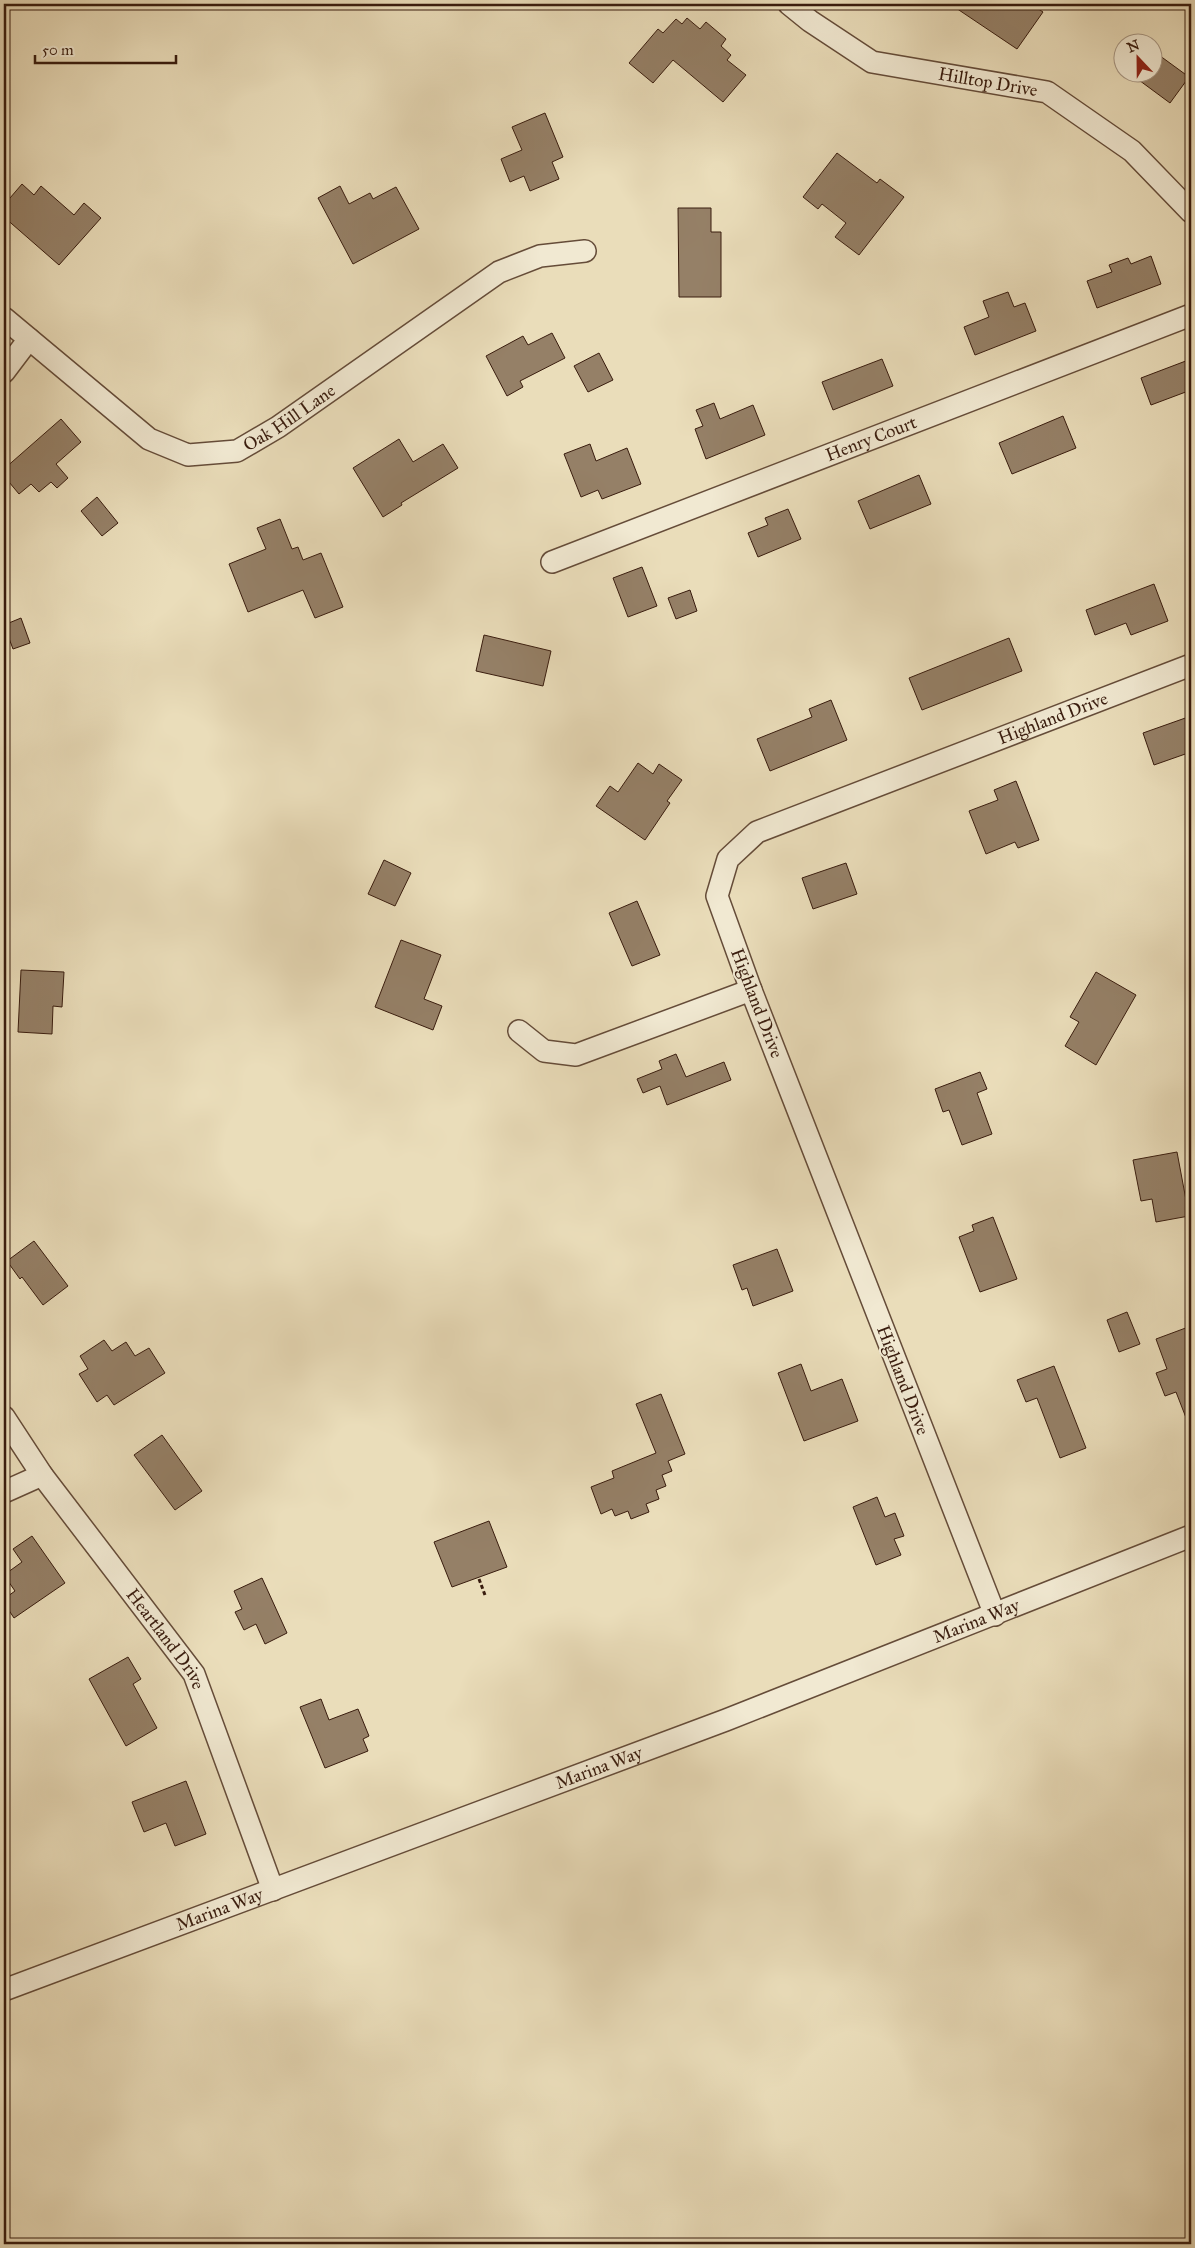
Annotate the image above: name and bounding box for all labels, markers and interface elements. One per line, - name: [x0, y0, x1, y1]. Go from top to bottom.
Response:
- scale bar: [35, 32, 176, 64]
- north arrow: [1112, 32, 1162, 82]
- text: N: [1125, 36, 1142, 57]
- text: 50 m: [42, 41, 74, 59]
- street label: Hilltop Drive: [937, 63, 1039, 101]
- street label: Oak Hill Lane: [239, 379, 339, 456]
- street label: Henry Court: [822, 411, 920, 466]
- street label: Highland Drive: [995, 687, 1111, 749]
- street label: Highland Drive: [725, 945, 788, 1061]
- street label: Highland Drive: [871, 1322, 934, 1438]
- street label: Heartland Drive: [122, 1584, 210, 1692]
- street label: Marina Way: [930, 1594, 1023, 1648]
- street label: Marina Way: [552, 1741, 646, 1794]
- street label: Marina Way: [173, 1883, 267, 1936]

